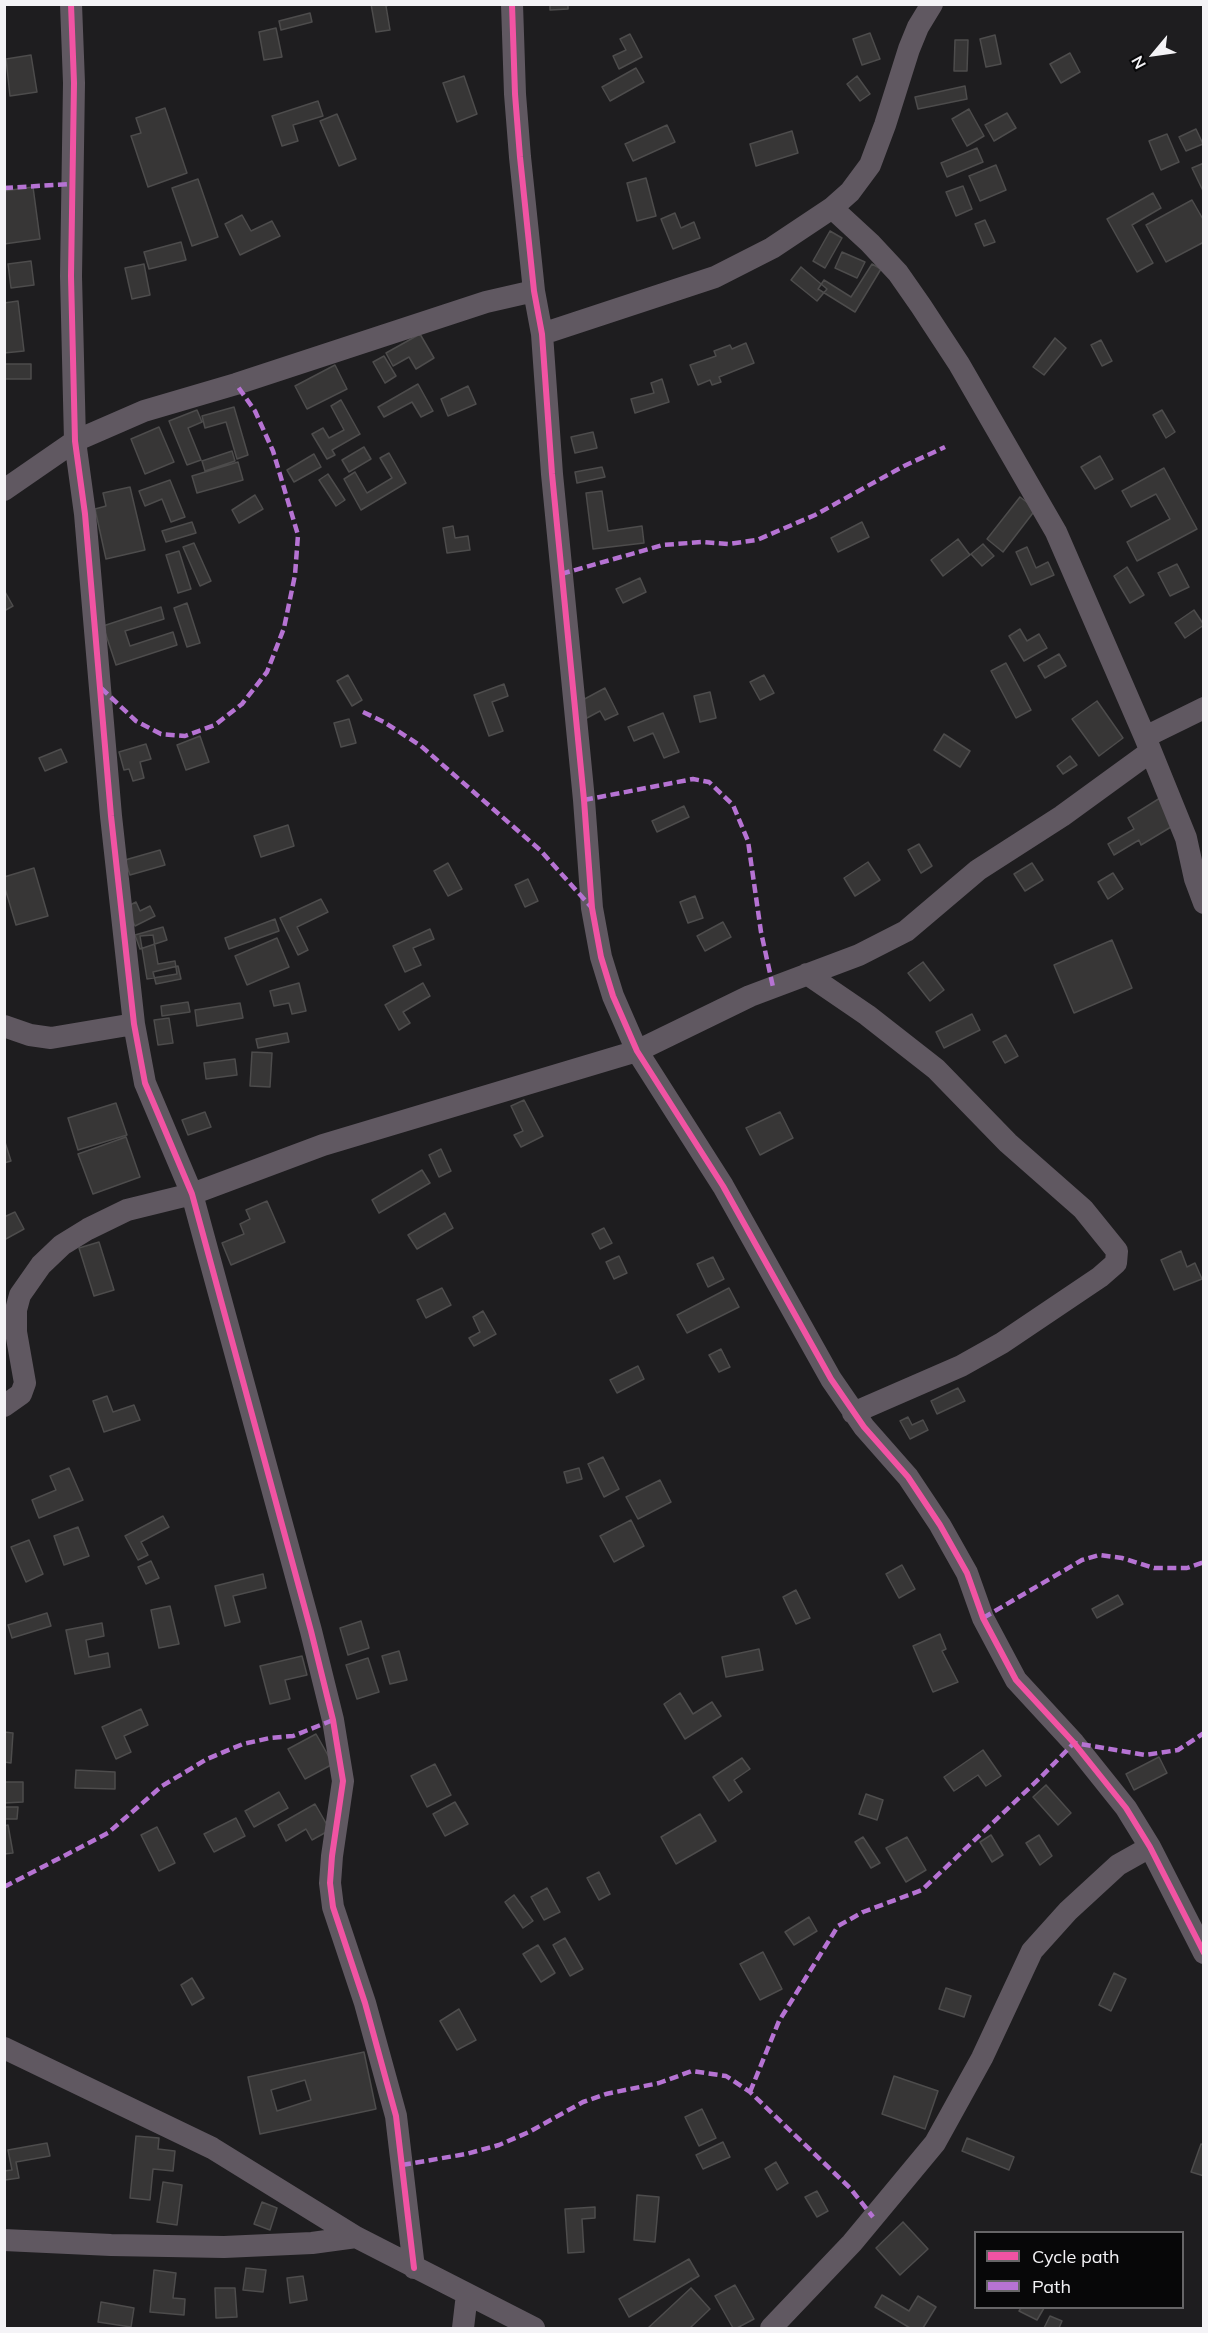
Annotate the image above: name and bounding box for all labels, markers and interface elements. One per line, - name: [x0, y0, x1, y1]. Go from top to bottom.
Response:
- north arrow: [1124, 24, 1184, 84]
- text: N: [1127, 53, 1150, 73]
- legend: [974, 2231, 1184, 2309]
- text: Cycle path: [1032, 2245, 1119, 2268]
- text: Path: [1032, 2275, 1071, 2298]

